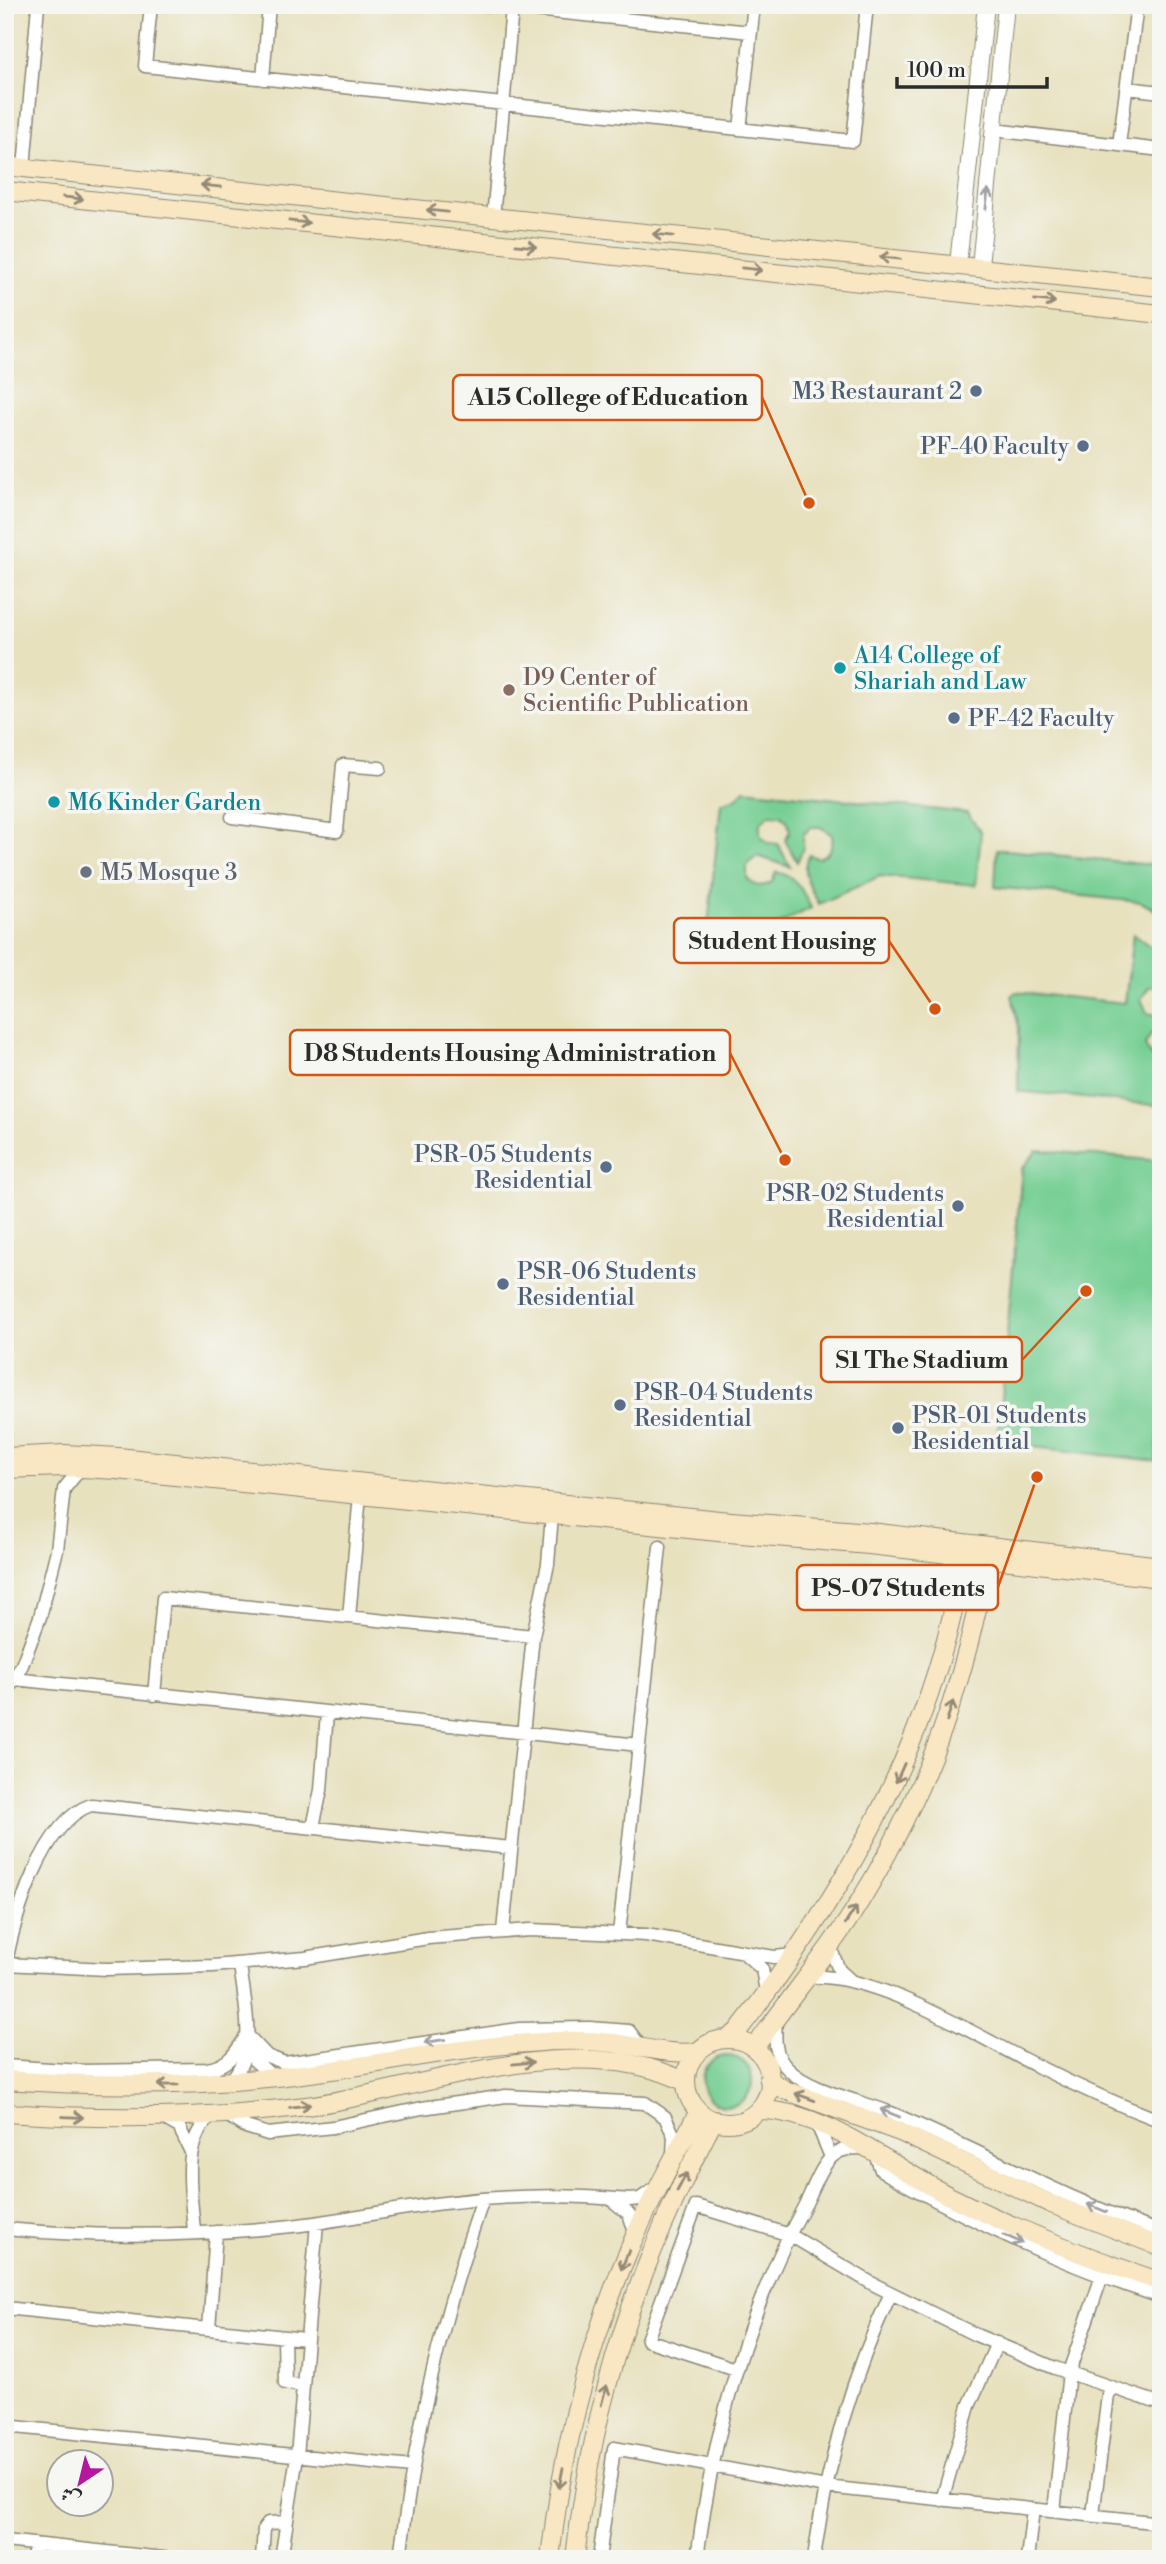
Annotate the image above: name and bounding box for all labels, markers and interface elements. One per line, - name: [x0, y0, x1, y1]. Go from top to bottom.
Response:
- scale bar: [897, 46, 1047, 90]
- text: 100 m: [907, 58, 966, 84]
- one-way arrow: [200, 179, 223, 192]
- one-way arrow: [981, 188, 994, 210]
- one-way arrow: [61, 192, 84, 205]
- one-way arrow: [426, 205, 449, 218]
- one-way arrow: [288, 215, 310, 228]
- one-way arrow: [653, 228, 675, 241]
- one-way arrow: [514, 239, 536, 252]
- one-way arrow: [879, 251, 902, 264]
- one-way arrow: [740, 263, 763, 276]
- one-way arrow: [1033, 294, 1056, 307]
- callout: A15 College of Education: [453, 375, 762, 420]
- place label: M3 Restaurant 2: [792, 378, 962, 406]
- text: A15 College of Education: [467, 383, 749, 413]
- marker: M3 Restaurant 2: [968, 383, 984, 399]
- place label: PF-40 Faculty: [920, 433, 1070, 461]
- marker: PF-40 Faculty: [1075, 438, 1091, 454]
- place label: A14 College of Shariah and Law: [853, 642, 1028, 696]
- marker: A14 College of Shariah and Law: [832, 660, 848, 676]
- place label: D9 Center of Scientific Publication: [523, 664, 749, 718]
- marker: D9 Center of Scientific Publication: [501, 682, 517, 698]
- place label: PF-42 Faculty: [968, 705, 1115, 733]
- marker: PF-42 Faculty: [946, 710, 962, 726]
- place label: M6 Kinder Garden: [68, 789, 261, 817]
- marker: M6 Kinder Garden: [46, 794, 62, 810]
- place label: M5 Mosque 3: [100, 859, 237, 887]
- marker: M5 Mosque 3: [78, 864, 94, 880]
- callout: Student Housing: [674, 918, 889, 963]
- text: Student Housing: [688, 927, 877, 957]
- callout: D8 Students Housing Administration: [290, 1030, 730, 1075]
- text: D8 Students Housing Administration: [304, 1039, 716, 1069]
- place label: PSR-05 Students Residential: [414, 1141, 592, 1195]
- marker: PSR-05 Students Residential: [598, 1159, 614, 1175]
- place label: PSR-02 Students Residential: [766, 1180, 944, 1234]
- marker: PSR-02 Students Residential: [950, 1198, 966, 1214]
- place label: PSR-06 Students Residential: [517, 1258, 696, 1312]
- marker: PSR-06 Students Residential: [495, 1276, 511, 1292]
- callout: S1 The Stadium: [821, 1337, 1022, 1382]
- text: S1 The Stadium: [835, 1346, 1009, 1376]
- place label: PSR-04 Students Residential: [634, 1379, 813, 1433]
- marker: PSR-04 Students Residential: [612, 1397, 628, 1413]
- place label: PSR-01 Students Residential: [912, 1402, 1087, 1456]
- marker: PSR-01 Students Residential: [890, 1420, 906, 1436]
- callout: PS-07 Students: [797, 1565, 998, 1610]
- text: PS-07 Students: [811, 1574, 985, 1604]
- one-way arrow: [944, 1700, 957, 1722]
- one-way arrow: [893, 1762, 906, 1783]
- one-way arrow: [844, 1906, 858, 1925]
- one-way arrow: [424, 2035, 447, 2048]
- one-way arrow: [512, 2056, 534, 2069]
- one-way arrow: [156, 2078, 179, 2091]
- one-way arrow: [794, 2090, 816, 2102]
- one-way arrow: [289, 2100, 311, 2113]
- one-way arrow: [880, 2106, 902, 2119]
- one-way arrow: [62, 2110, 85, 2123]
- one-way arrow: [675, 2172, 689, 2193]
- one-way arrow: [1087, 2200, 1108, 2213]
- one-way arrow: [1002, 2233, 1024, 2246]
- one-way arrow: [618, 2249, 631, 2270]
- one-way arrow: [598, 2384, 611, 2407]
- north arrow: [46, 2448, 116, 2518]
- one-way arrow: [554, 2466, 568, 2489]
- text: ش: [56, 2481, 85, 2511]

